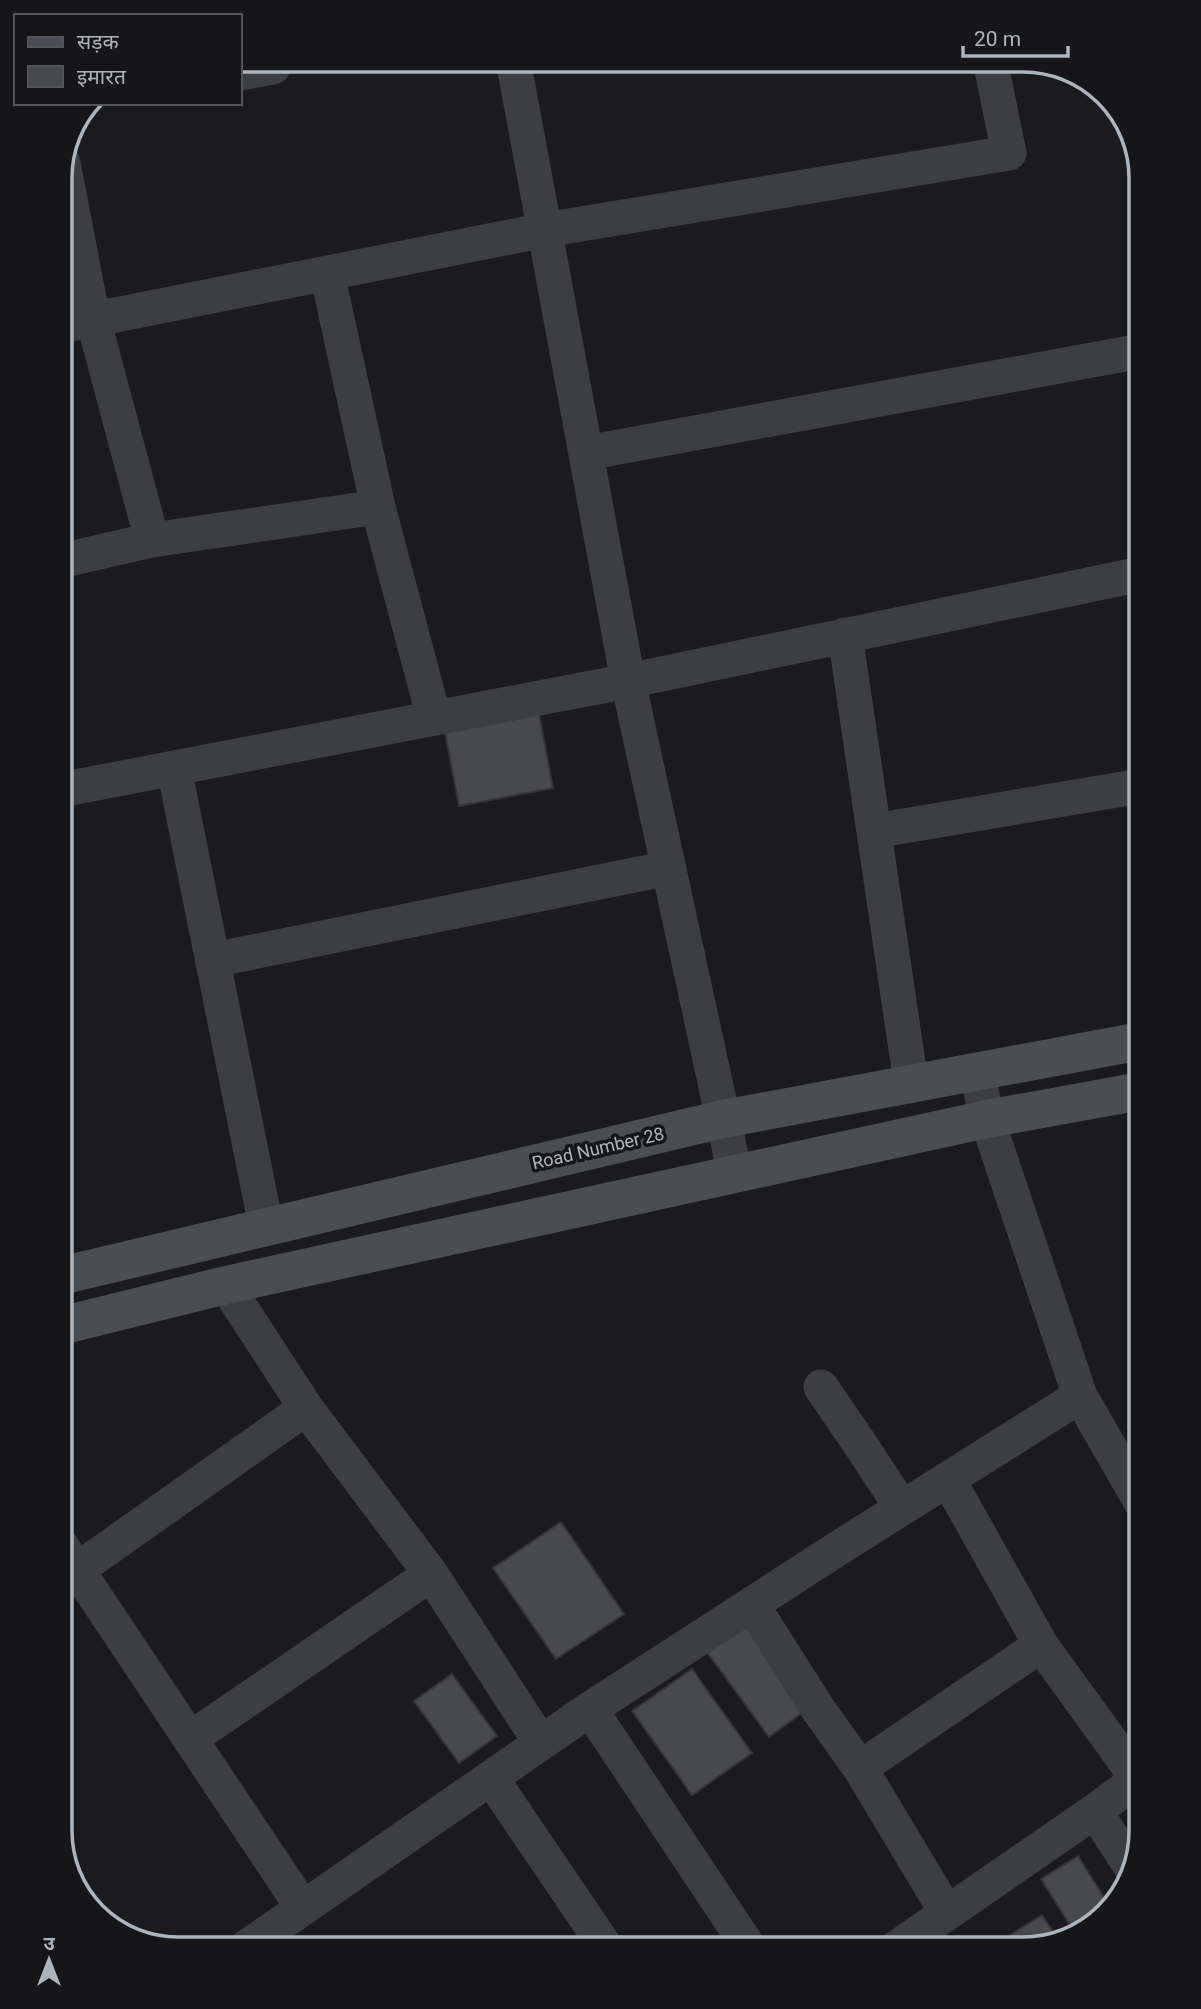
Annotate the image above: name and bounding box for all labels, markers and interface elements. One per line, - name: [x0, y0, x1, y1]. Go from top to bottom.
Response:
- legend: [14, 14, 242, 105]
- scale bar: [963, 14, 1068, 58]
- text: 20 m: [974, 27, 1021, 51]
- text: सड़क: [77, 30, 119, 54]
- text: इमारत: [77, 65, 127, 89]
- street label: Road Number 28: [530, 1123, 666, 1173]
- north arrow: [14, 1925, 84, 1995]
- text: उ: [43, 1932, 55, 1955]

